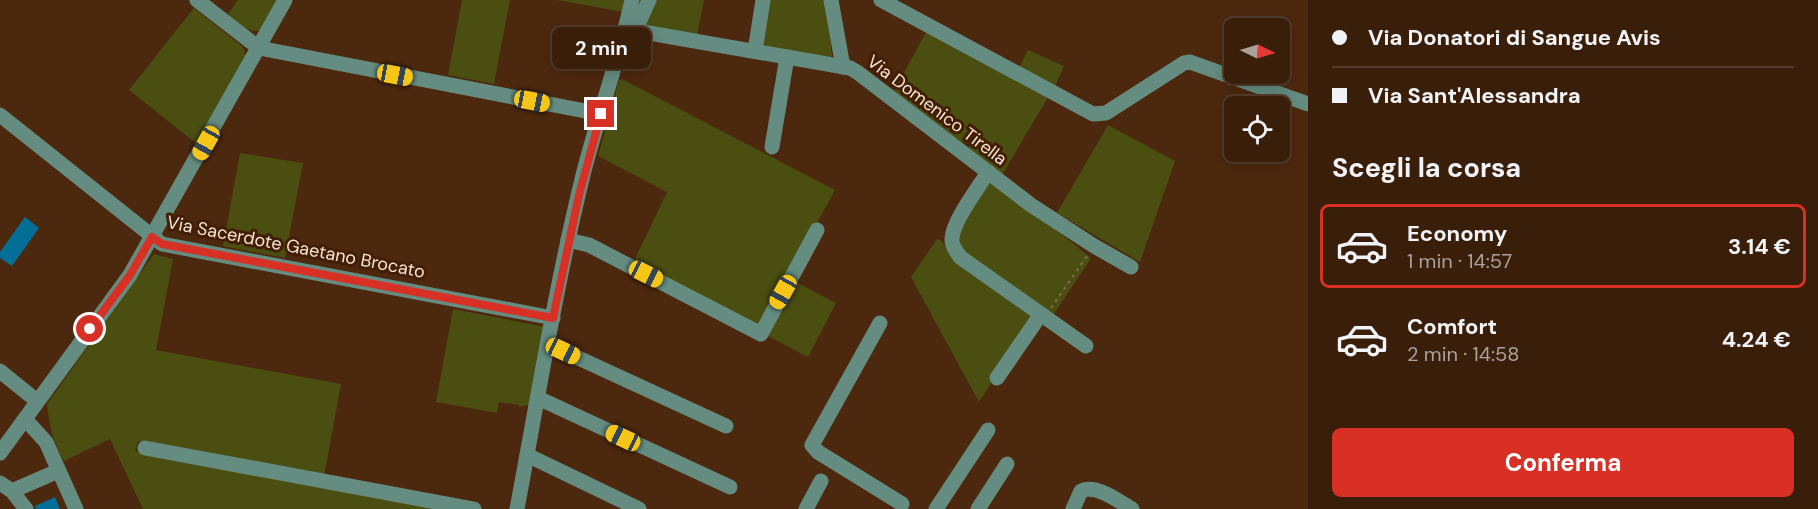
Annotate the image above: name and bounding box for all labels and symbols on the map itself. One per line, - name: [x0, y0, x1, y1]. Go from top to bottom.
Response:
- north arrow: [1224, 18, 1290, 84]
- callout: 2 min: [552, 27, 650, 69]
- street label: Via Domenico Tirella: [862, 49, 1012, 171]
- car: [376, 63, 414, 87]
- car: [513, 89, 551, 113]
- route end: [587, 100, 614, 127]
- car: [189, 123, 223, 163]
- street label: Via Sacerdote Gaetano Brocato: [165, 210, 427, 284]
- car: [626, 258, 666, 290]
- car: [766, 272, 800, 312]
- route start: [76, 315, 103, 342]
- car: [543, 335, 583, 367]
- car: [603, 422, 643, 454]

